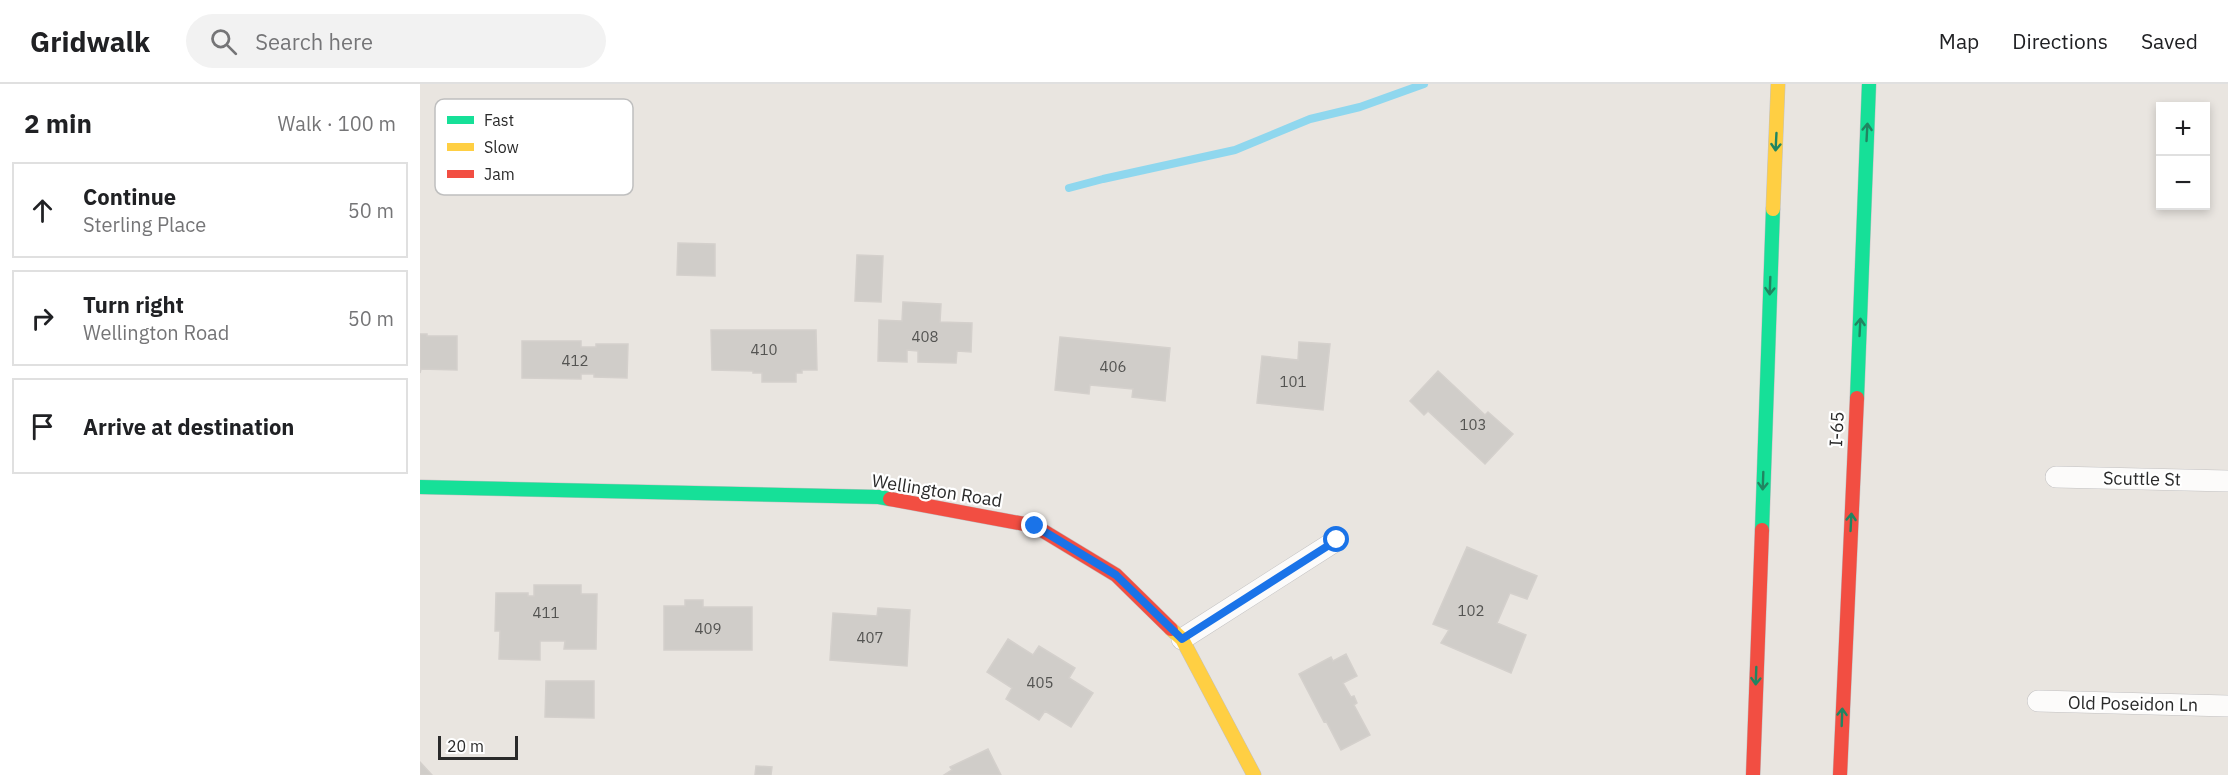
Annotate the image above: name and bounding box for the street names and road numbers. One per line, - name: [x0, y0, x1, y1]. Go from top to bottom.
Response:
- street label: I-65: [1824, 411, 1849, 447]
- street label: Scuttle St: [2103, 466, 2181, 491]
- street label: Wellington Road: [870, 469, 1004, 512]
- street label: Old Poseidon Ln: [2068, 691, 2198, 716]

